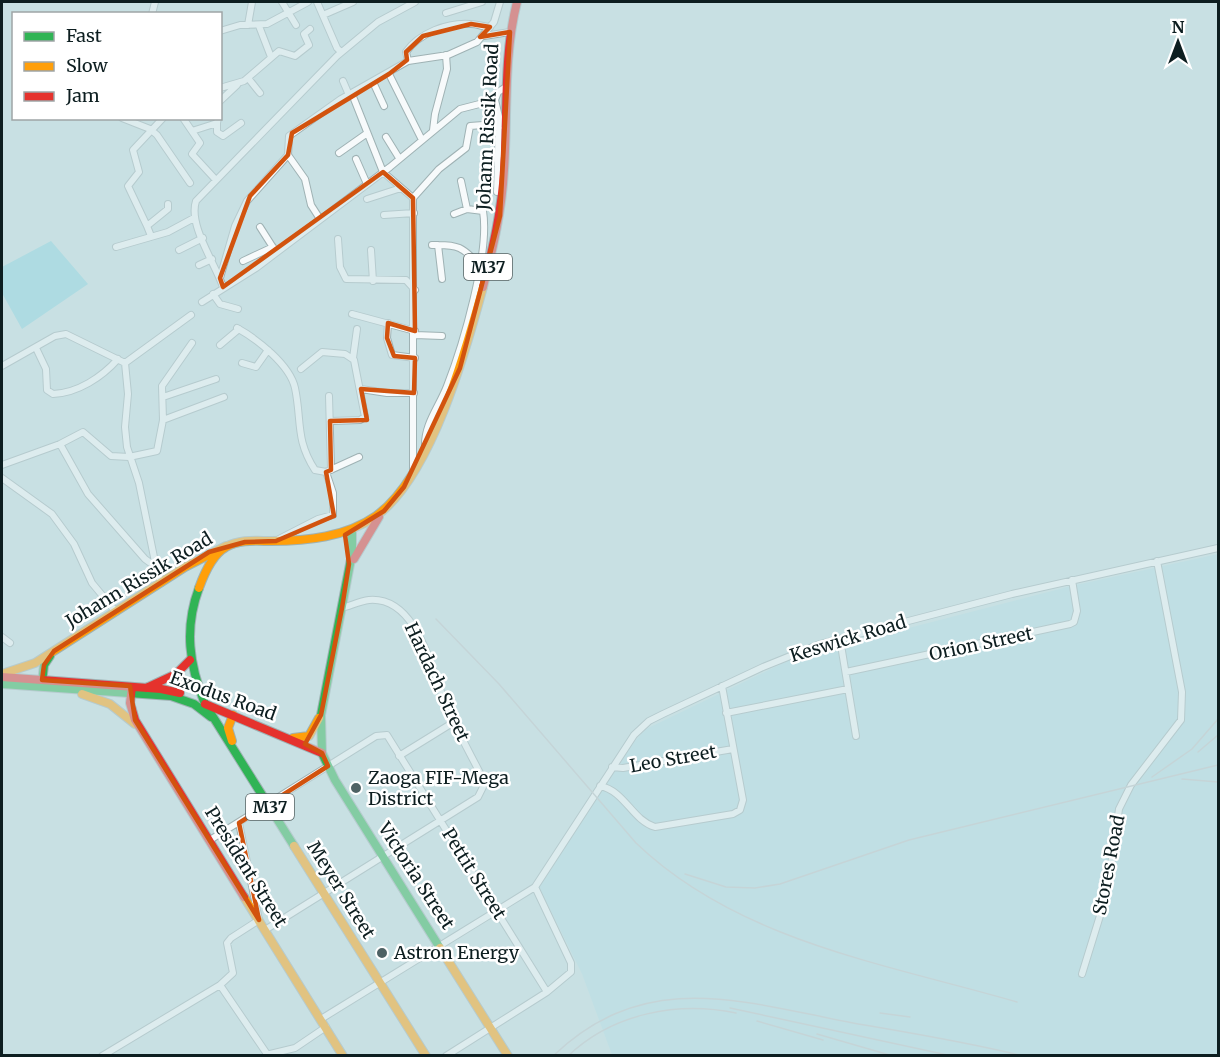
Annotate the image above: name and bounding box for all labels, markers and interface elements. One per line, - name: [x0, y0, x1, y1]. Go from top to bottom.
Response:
- legend: [12, 12, 222, 120]
- north arrow: [1148, 12, 1208, 72]
- text: N: [1172, 17, 1185, 37]
- text: Fast: [66, 24, 102, 47]
- street label: Johann Rissik Road: [472, 43, 503, 212]
- text: Slow: [66, 54, 109, 77]
- text: Jam: [65, 84, 100, 107]
- road number: M37: [464, 254, 512, 280]
- street label: Johann Rissik Road: [60, 527, 216, 633]
- street label: Keswick Road: [787, 610, 909, 667]
- street label: Hardach Street: [400, 619, 475, 745]
- street label: Orion Street: [927, 621, 1035, 666]
- street label: Exodus Road: [167, 666, 280, 725]
- street label: Leo Street: [628, 740, 718, 777]
- place label: Zaoga FIF-Mega District: [368, 766, 509, 810]
- marker: Zaoga FIF-Mega District: [349, 781, 363, 795]
- road number: M37: [246, 794, 294, 820]
- street label: President Street: [200, 802, 293, 931]
- street label: Stores Road: [1088, 813, 1130, 917]
- street label: Victoria Street: [373, 817, 460, 934]
- street label: Pettit Street: [437, 824, 512, 924]
- street label: Meyer Street: [302, 837, 380, 943]
- place label: Astron Energy: [393, 941, 520, 964]
- marker: Astron Energy: [375, 946, 389, 960]

